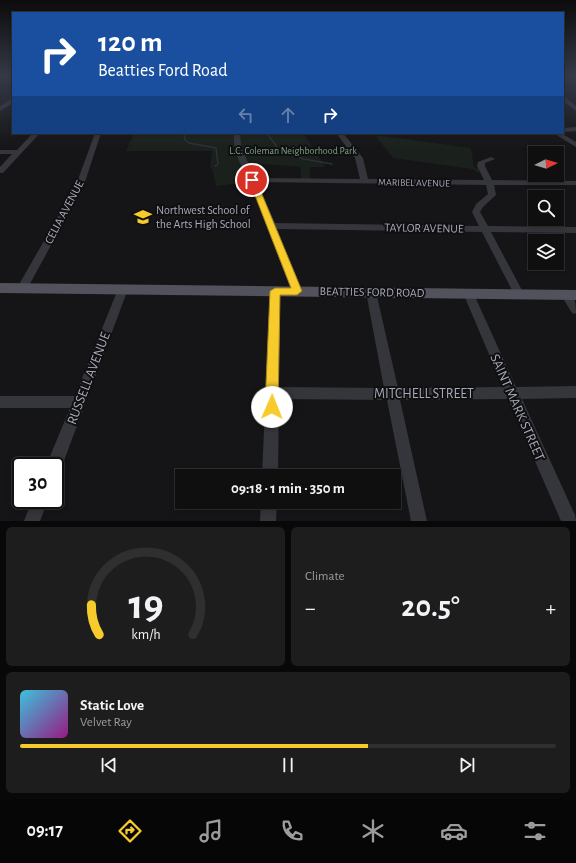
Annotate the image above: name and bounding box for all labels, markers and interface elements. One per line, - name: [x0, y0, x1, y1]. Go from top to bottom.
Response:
- icon: right: [32, 28, 84, 80]
- text: 120 m: [98, 29, 163, 57]
- text: Beatties Ford Road: [98, 62, 228, 80]
- icon: left: [235, 104, 257, 126]
- icon: ahead: [277, 104, 299, 126]
- icon: right: [319, 104, 341, 126]
- park label: L.C. Coleman Neighborhood Park: [229, 146, 357, 156]
- north arrow: [528, 146, 564, 182]
- map controls: [528, 146, 564, 270]
- pin: [235, 163, 269, 197]
- icon: arrive: [241, 169, 263, 191]
- street label: MARIBEL AVENUE: [378, 177, 450, 189]
- street label: CELIA AVENUE: [42, 178, 86, 246]
- button: search: [528, 190, 564, 226]
- place label: Northwest School of the Arts High School: [156, 204, 251, 230]
- school or university icon: Northwest School of the Arts High School: [133, 207, 153, 227]
- street label: TAYLOR AVENUE: [384, 221, 464, 235]
- button: layers: [528, 234, 564, 270]
- street label: BEATTIES FORD ROAD: [320, 285, 425, 299]
- street label: RUSSELL AVENUE: [65, 330, 113, 426]
- street label: SAINT MARK STREET: [487, 352, 547, 463]
- position arrow: [251, 386, 293, 428]
- street label: MITCHELL STREET: [374, 387, 474, 401]
- speed limit sign: 30: [12, 457, 64, 509]
- text: 09:18 · 1 min · 350 m: [231, 481, 345, 496]
- text: Climate: [305, 570, 344, 583]
- text: 19: [128, 584, 163, 625]
- text: 20.5°: [401, 592, 460, 622]
- text: −: [305, 597, 316, 619]
- text: +: [545, 597, 556, 619]
- text: km/h: [131, 627, 160, 641]
- text: Static Love: [80, 698, 144, 713]
- text: Velvet Ray: [80, 716, 132, 729]
- icon: previous: [98, 754, 120, 776]
- icon: pause: [277, 754, 299, 776]
- icon: next: [456, 754, 478, 776]
- icon: directions: [116, 817, 144, 845]
- icon: music: [197, 817, 225, 845]
- icon: phone: [278, 817, 306, 845]
- icon: climate: [359, 817, 387, 845]
- icon: car: [440, 817, 468, 845]
- icon: filters: [521, 817, 549, 845]
- text: 09:17: [27, 822, 63, 840]

